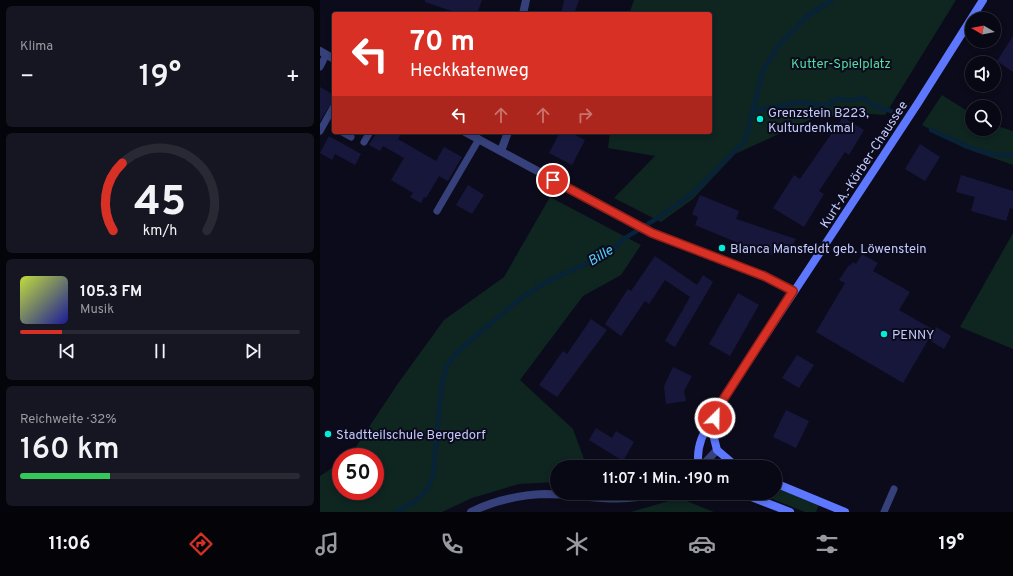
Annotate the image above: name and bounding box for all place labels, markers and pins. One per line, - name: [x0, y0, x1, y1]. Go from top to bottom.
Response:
- place label: Grenzstein B223, Kulturdenkmal: [768, 106, 869, 137]
- marker: Grenzstein B223, Kulturdenkmal: [755, 114, 765, 124]
- pin: [536, 163, 570, 197]
- place label: Blanca Mansfeldt geb. Löwenstein: [730, 242, 927, 258]
- marker: Blanca Mansfeldt geb. Löwenstein: [717, 243, 727, 253]
- place label: PENNY: [892, 328, 934, 344]
- marker: PENNY: [879, 329, 889, 339]
- place label: Stadtteilschule Bergedorf: [336, 428, 486, 444]
- marker: Stadtteilschule Bergedorf: [323, 429, 333, 439]

